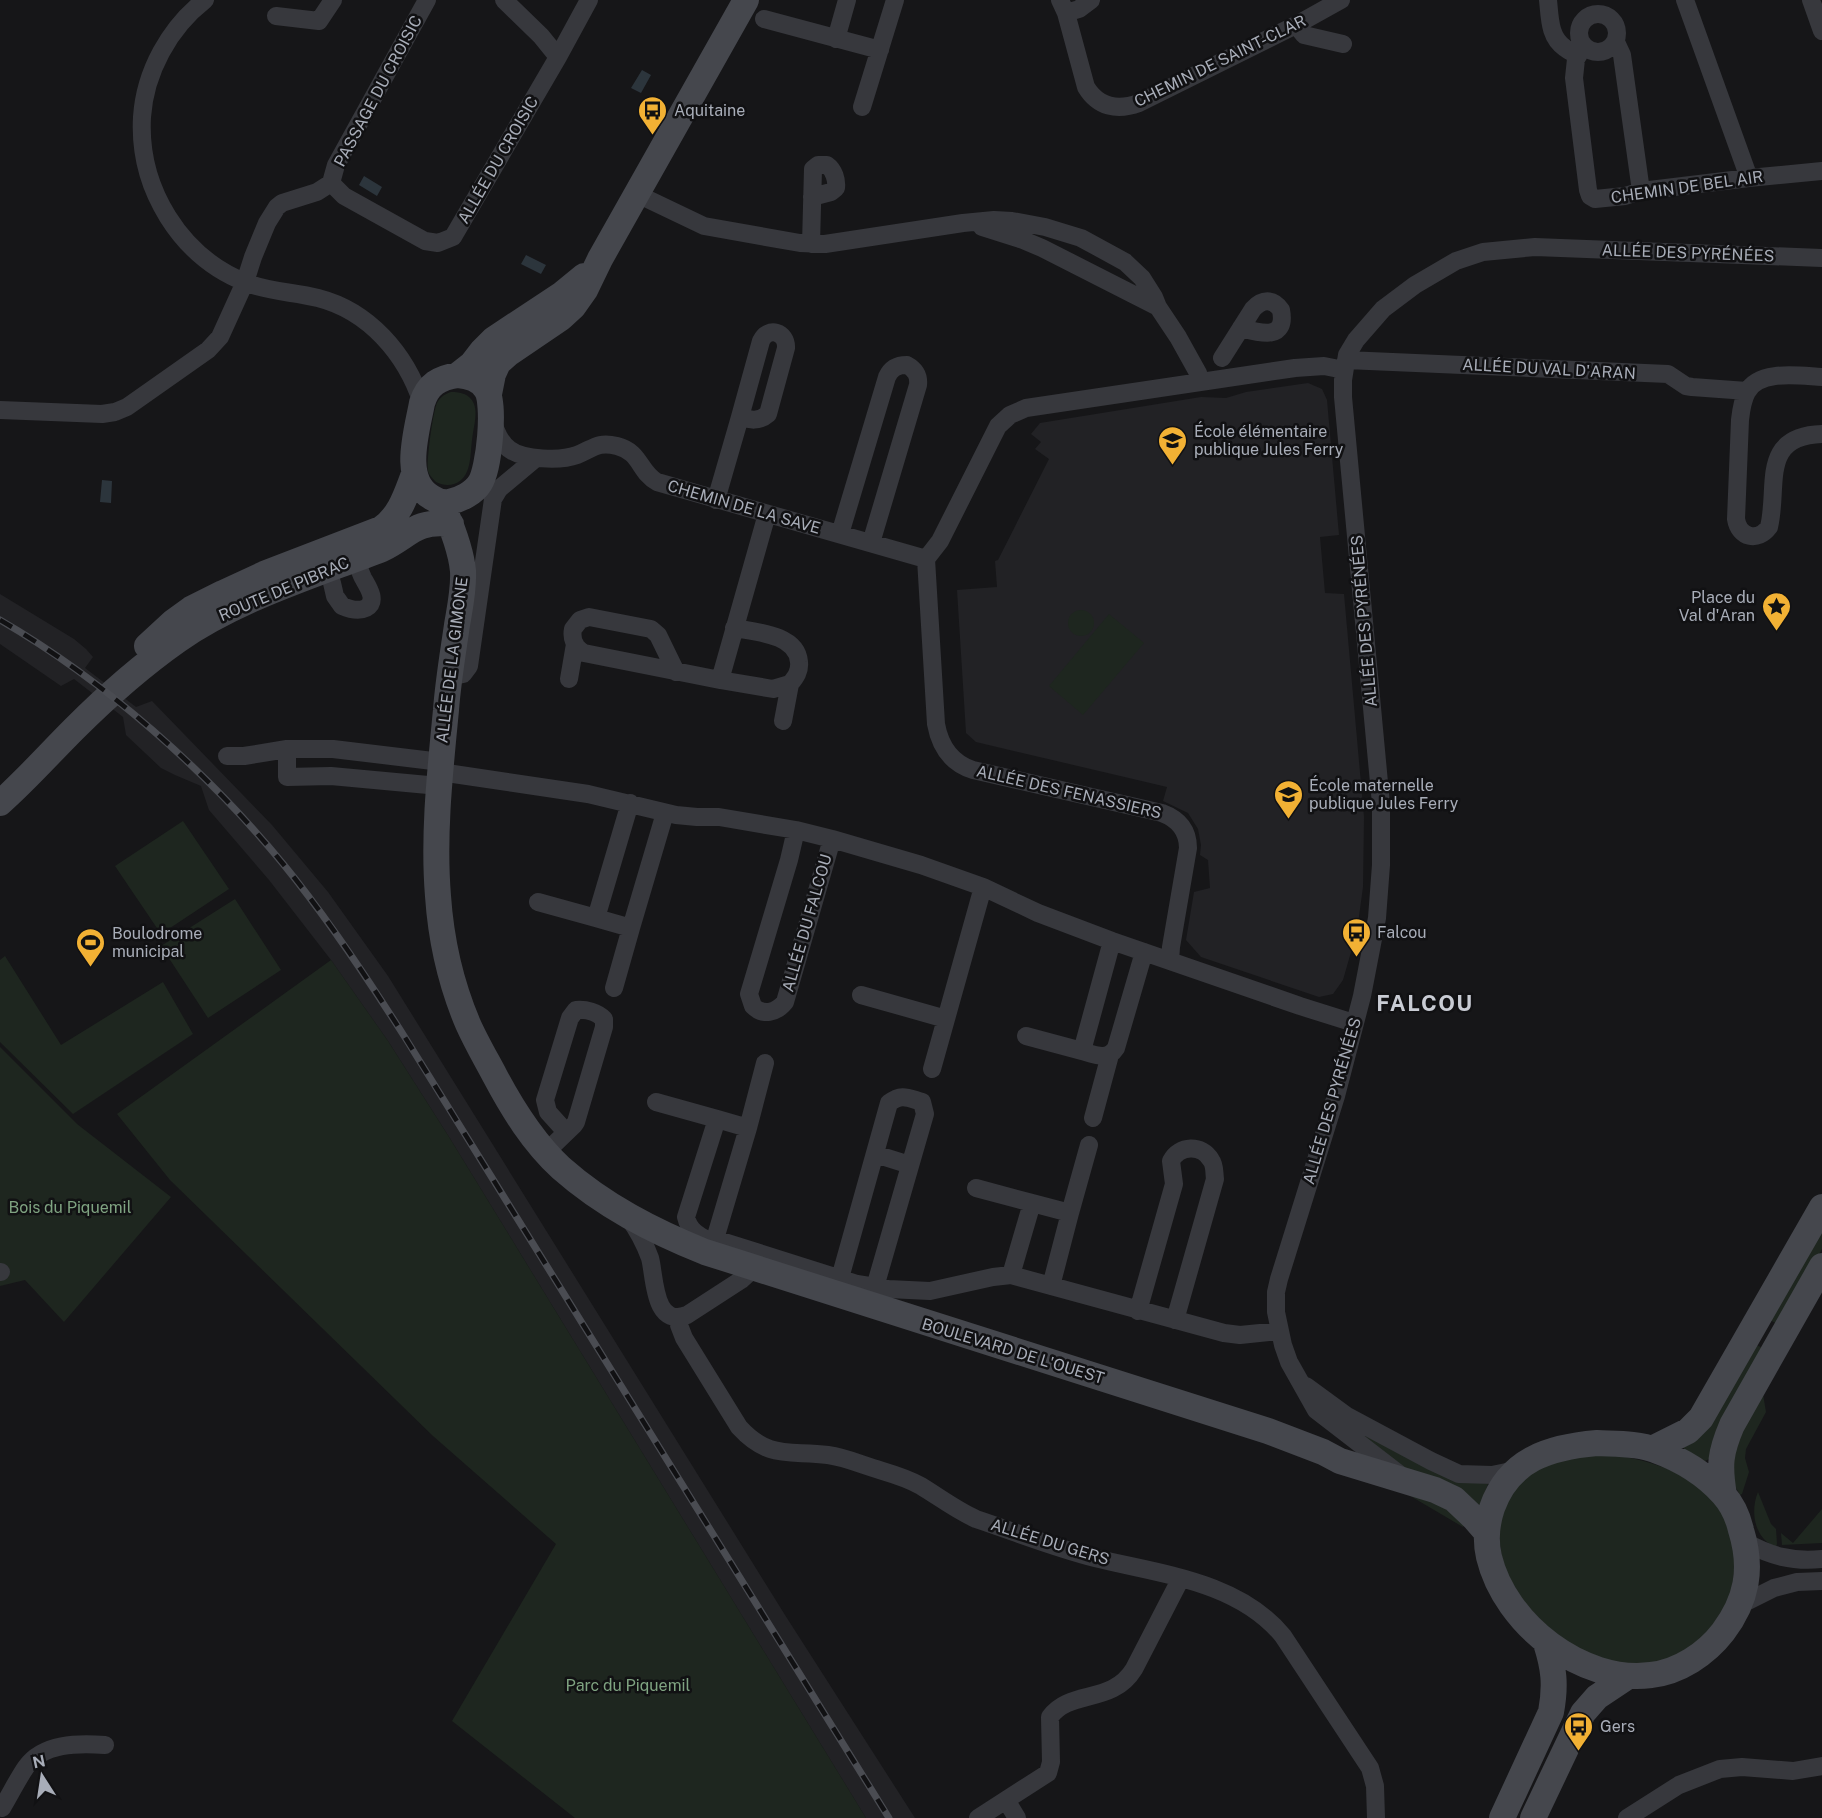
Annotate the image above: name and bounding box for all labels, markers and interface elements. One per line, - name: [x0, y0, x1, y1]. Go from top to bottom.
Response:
- street label: CHEMIN DE SAINT-CLAR: [1131, 11, 1309, 111]
- street label: PASSAGE DU CROISIC: [330, 12, 426, 170]
- street label: ALLÉE DU CROISIC: [453, 92, 542, 227]
- bus stop icon: Aquitaine: [637, 94, 669, 136]
- place label: Aquitaine: [674, 101, 745, 120]
- street label: CHEMIN DE BEL AIR: [1610, 167, 1764, 207]
- street label: ALLÉE DES PYRÉNÉES: [1601, 239, 1775, 266]
- street label: ALLÉE DU VAL D'ARAN: [1462, 354, 1636, 383]
- place label: École élémentaire publique Jules Ferry: [1194, 421, 1344, 459]
- school or university icon: École élémentaire publique Jules Ferry: [1157, 424, 1189, 466]
- street label: CHEMIN DE LA SAVE: [665, 476, 823, 538]
- street label: ALLÉE DES PYRÉNÉES: [1346, 534, 1381, 708]
- street label: ROUTE DE PIBRAC: [216, 553, 352, 625]
- street label: ALLÉE DE LA GIMONE: [431, 576, 472, 744]
- place label: Place du Val d'Aran: [1679, 588, 1755, 625]
- place icon: Place du Val d'Aran: [1760, 590, 1792, 632]
- street label: ALLÉE DES FENASSIERS: [975, 760, 1164, 823]
- place label: École maternelle publique Jules Ferry: [1309, 775, 1459, 813]
- school or university icon: École maternelle publique Jules Ferry: [1272, 778, 1304, 820]
- street label: ALLÉE DU FALCOU: [777, 852, 836, 994]
- bus stop icon: Falcou: [1340, 916, 1372, 958]
- place label: Falcou: [1377, 923, 1427, 942]
- place label: Boulodrome municipal: [112, 924, 202, 961]
- sports icon: Boulodrome municipal: [75, 926, 107, 968]
- district label: FALCOU: [1376, 990, 1474, 1016]
- street label: ALLÉE DES PYRÉNÉES: [1298, 1015, 1365, 1187]
- park label: Bois du Piquemil: [8, 1198, 132, 1217]
- street label: BOULEVARD DE L'OUEST: [920, 1314, 1107, 1388]
- street label: ALLÉE DU GERS: [988, 1514, 1112, 1569]
- park label: Parc du Piquemil: [566, 1676, 691, 1695]
- bus stop icon: Gers: [1563, 1710, 1595, 1752]
- place label: Gers: [1600, 1717, 1635, 1736]
- north arrow: [12, 1746, 72, 1806]
- text: N: [31, 1751, 47, 1772]

